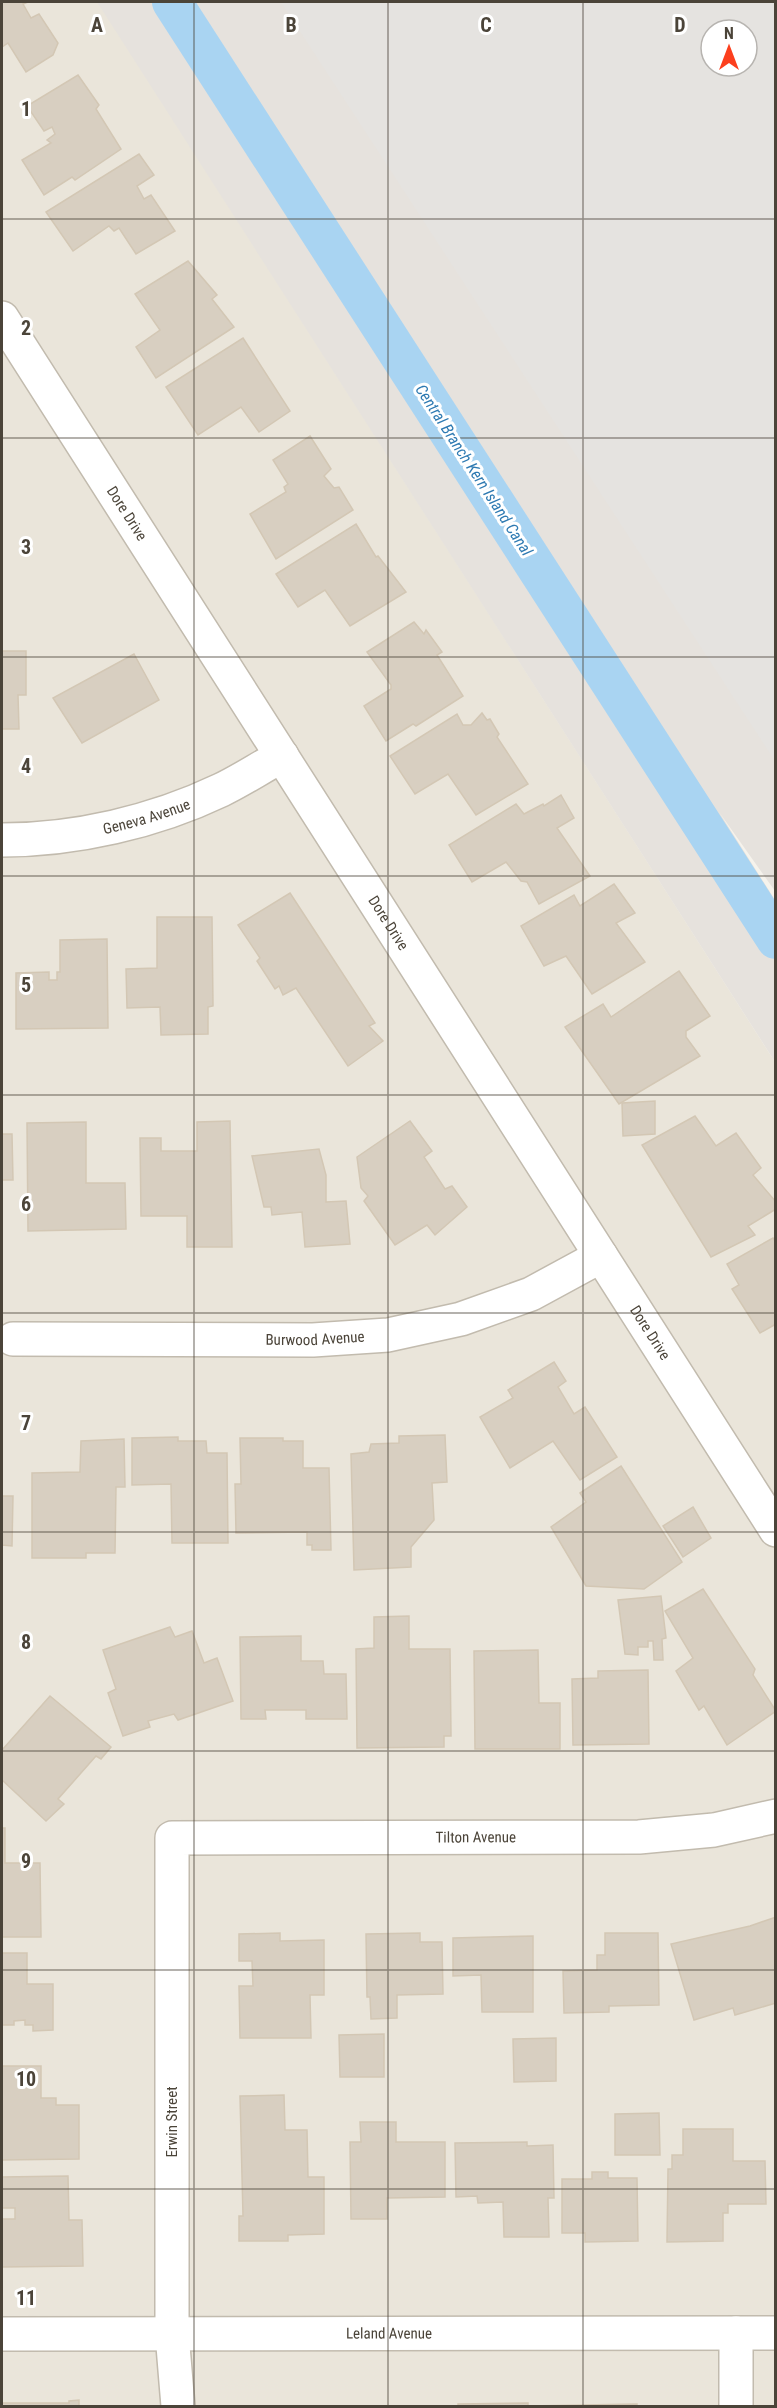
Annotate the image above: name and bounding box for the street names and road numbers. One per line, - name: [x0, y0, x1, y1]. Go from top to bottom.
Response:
- street label: Dore Drive: [103, 483, 151, 544]
- street label: Geneva Avenue: [101, 795, 193, 838]
- street label: Dore Drive: [364, 893, 412, 954]
- street label: Dore Drive: [626, 1302, 674, 1363]
- street label: Burwood Avenue: [265, 1328, 365, 1349]
- street label: Tilton Avenue: [435, 1828, 516, 1846]
- street label: Erwin Street: [163, 2086, 181, 2158]
- street label: Leland Avenue: [346, 2324, 432, 2343]

